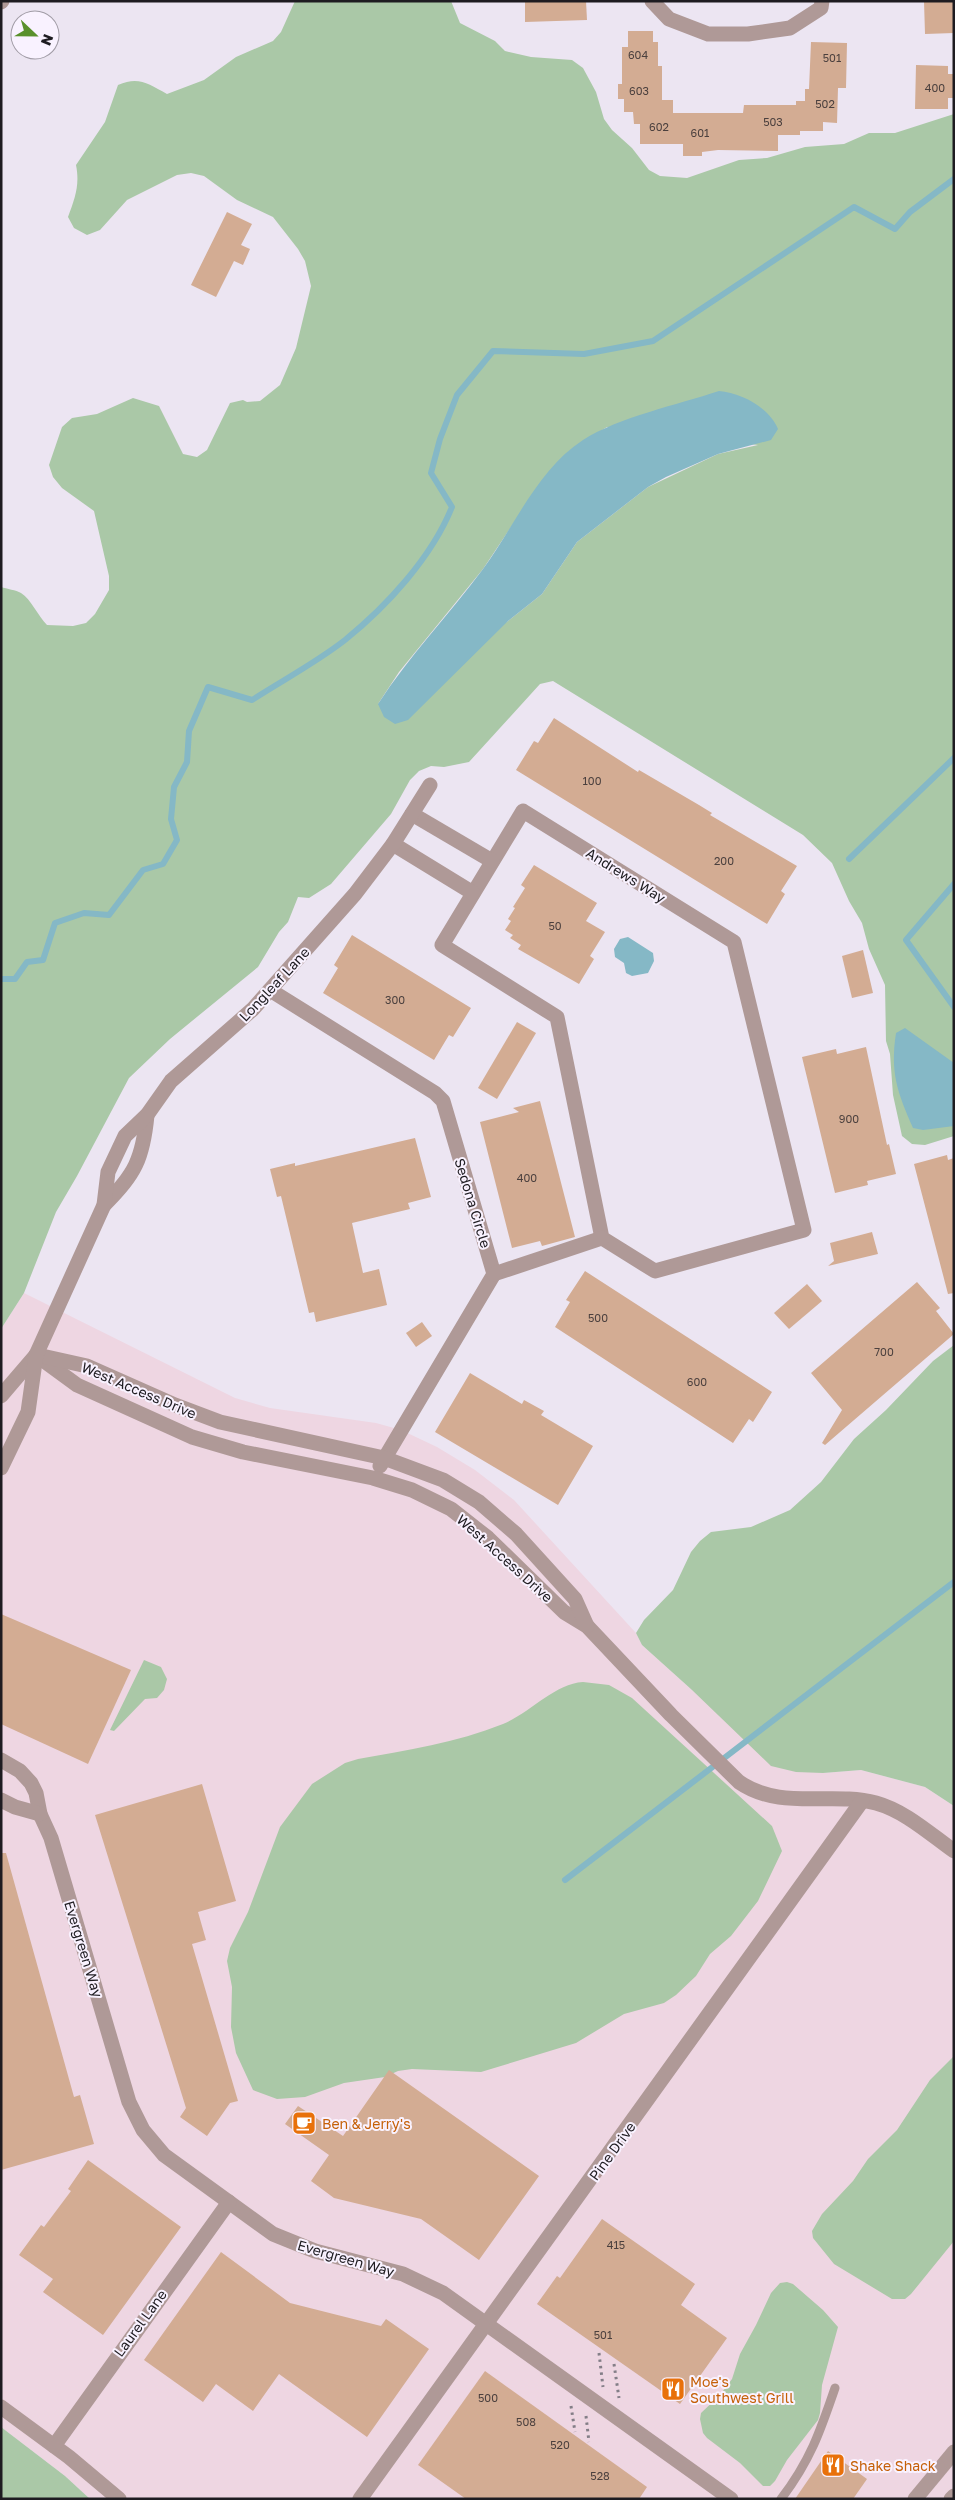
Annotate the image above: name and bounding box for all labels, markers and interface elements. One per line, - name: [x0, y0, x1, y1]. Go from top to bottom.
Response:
- north arrow: [10, 10, 60, 60]
- text: N: [38, 32, 57, 48]
- house number: 604: [628, 48, 648, 61]
- house number: 501: [823, 51, 841, 64]
- house number: 400: [925, 81, 945, 94]
- house number: 603: [629, 84, 649, 97]
- house number: 502: [815, 97, 835, 110]
- house number: 503: [763, 115, 783, 128]
- house number: 602: [649, 120, 669, 133]
- house number: 601: [691, 126, 709, 139]
- house number: 100: [583, 774, 602, 787]
- street label: Andrews Way: [583, 844, 669, 906]
- house number: 200: [714, 854, 734, 867]
- house number: 50: [548, 919, 562, 932]
- street label: Longleaf Lane: [235, 943, 313, 1025]
- house number: 300: [385, 993, 405, 1006]
- house number: 900: [839, 1112, 859, 1125]
- street label: Sedona Circle: [451, 1156, 495, 1250]
- house number: 400: [517, 1171, 537, 1184]
- house number: 500: [588, 1311, 608, 1324]
- house number: 700: [874, 1345, 894, 1358]
- street label: West Access Drive: [79, 1358, 199, 1422]
- house number: 600: [687, 1375, 707, 1388]
- street label: West Access Drive: [454, 1510, 556, 1606]
- street label: Evergreen Way: [61, 1899, 107, 1999]
- cafe icon: Ben & Jerry's: [291, 2110, 317, 2136]
- place label: Ben & Jerry's: [322, 2115, 411, 2132]
- street label: Pine Drive: [585, 2119, 639, 2183]
- street label: Evergreen Way: [296, 2236, 397, 2280]
- house number: 415: [607, 2238, 625, 2251]
- street label: Laurel Lane: [110, 2286, 170, 2360]
- house number: 501: [594, 2328, 612, 2341]
- place label: Moe's Southwest Grill: [690, 2373, 794, 2406]
- restaurant icon: Moe's Southwest Grill: [660, 2376, 686, 2402]
- house number: 500: [478, 2391, 498, 2404]
- house number: 508: [516, 2415, 536, 2428]
- house number: 520: [550, 2438, 570, 2451]
- restaurant icon: Shake Shack: [820, 2452, 846, 2478]
- place label: Shake Shack: [850, 2457, 936, 2474]
- house number: 528: [590, 2469, 610, 2482]

